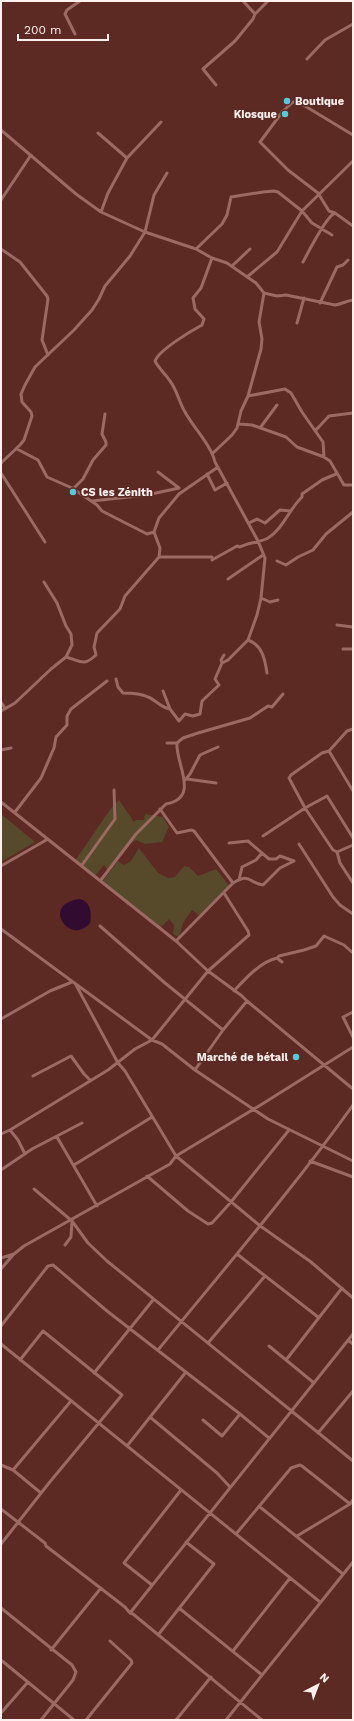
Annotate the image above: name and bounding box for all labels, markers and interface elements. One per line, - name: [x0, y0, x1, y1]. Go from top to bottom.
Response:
- scale bar: [18, 16, 108, 42]
- text: 200 m: [24, 23, 61, 37]
- place label: Boutique: [295, 95, 344, 108]
- marker: Boutique: [282, 96, 292, 106]
- place label: Kiosque: [234, 108, 277, 121]
- marker: Kiosque: [280, 109, 290, 119]
- place label: CS les Zénith: [81, 486, 153, 499]
- marker: CS les Zénith: [68, 487, 78, 497]
- place label: Marché de bétail: [197, 1051, 288, 1064]
- marker: Marché de bétail: [291, 1052, 301, 1062]
- north arrow: [298, 1665, 338, 1705]
- text: N: [317, 1670, 332, 1685]

